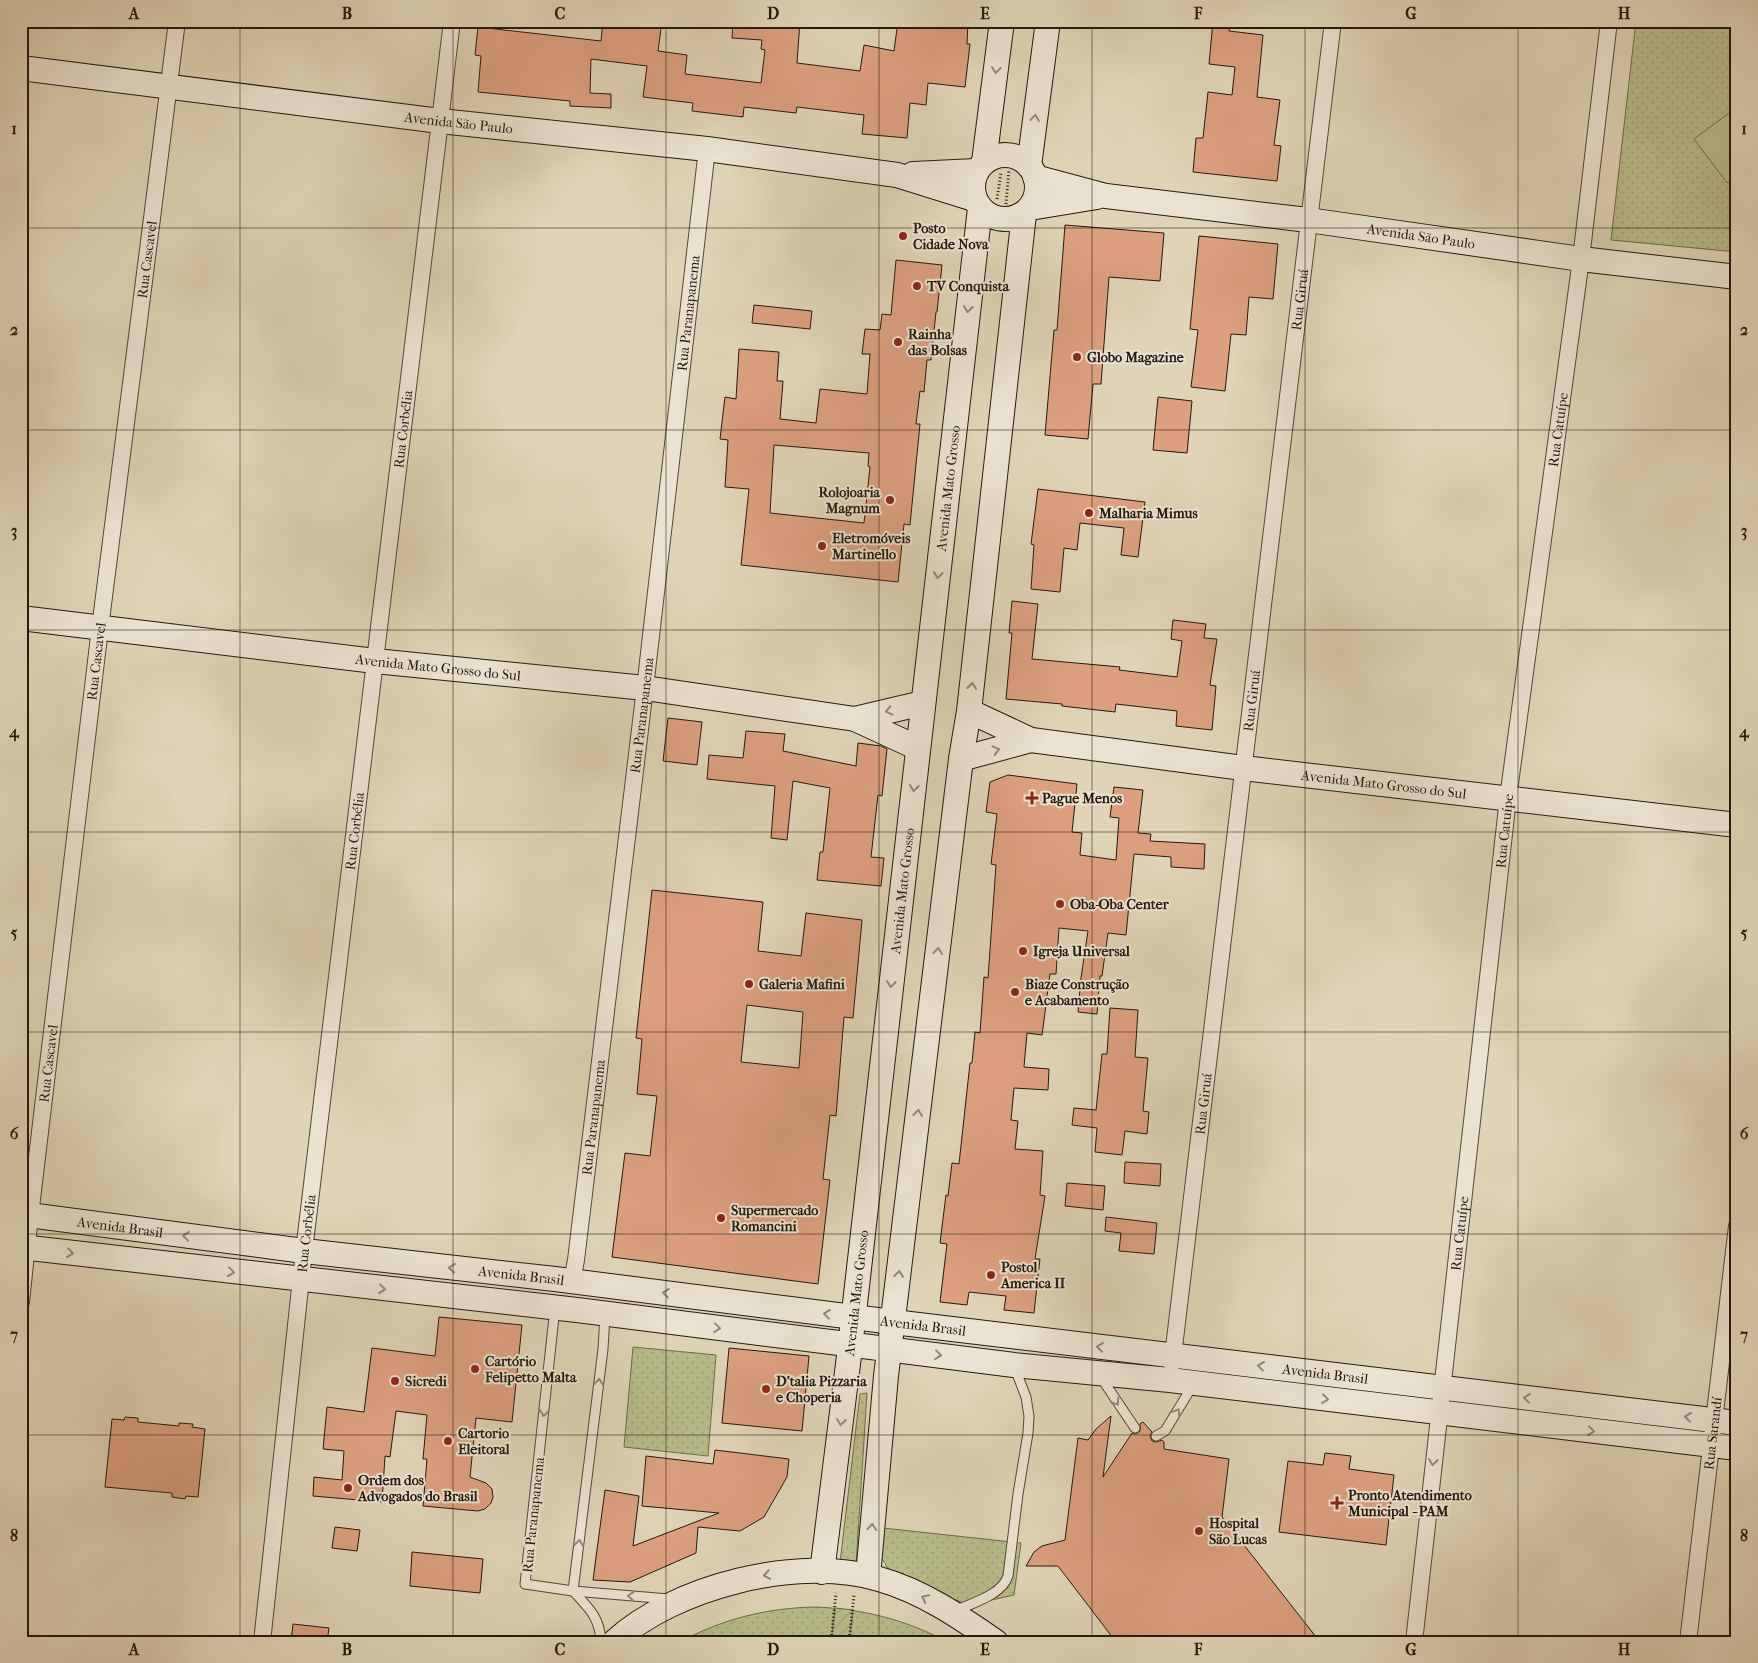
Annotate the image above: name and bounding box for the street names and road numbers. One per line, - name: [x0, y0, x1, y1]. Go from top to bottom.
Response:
- street label: Avenida São Paulo: [402, 108, 514, 138]
- street label: Rua Cascavel: [134, 220, 161, 300]
- street label: Avenida São Paulo: [1365, 220, 1476, 253]
- street label: Rua Paranapanema: [674, 254, 704, 372]
- street label: Rua Giruá: [1288, 267, 1312, 331]
- street label: Rua Corbélia: [390, 389, 417, 469]
- street label: Rua Catuípe: [1545, 391, 1572, 468]
- street label: Avenida Mato Grosso: [933, 425, 964, 553]
- street label: Rua Cascavel: [83, 621, 110, 701]
- street label: Avenida Mato Grosso do Sul: [353, 651, 522, 685]
- street label: Rua Paranapanema: [627, 656, 658, 774]
- street label: Rua Giruá: [1240, 669, 1264, 733]
- street label: Avenida Mato Grosso do Sul: [1299, 767, 1467, 803]
- street label: Rua Corbélia: [342, 791, 368, 871]
- street label: Rua Catuípe: [1492, 793, 1517, 869]
- street label: Avenida Mato Grosso: [887, 827, 918, 956]
- street label: Rua Cascavel: [36, 1024, 62, 1104]
- street label: Rua Paranapanema: [578, 1058, 609, 1176]
- street label: Rua Giruá: [1192, 1072, 1216, 1136]
- street label: Rua Corbélia: [294, 1193, 320, 1273]
- street label: Rua Catuípe: [1447, 1195, 1473, 1272]
- street label: Avenida Brasil: [75, 1213, 164, 1242]
- street label: Avenida Mato Grosso: [841, 1229, 872, 1358]
- street label: Avenida Brasil: [476, 1262, 565, 1289]
- street label: Avenida Brasil: [878, 1312, 967, 1340]
- street label: Avenida Brasil: [1280, 1360, 1369, 1388]
- street label: Rua Sarandí: [1700, 1395, 1726, 1471]
- street label: Rua Paranapanema: [519, 1456, 548, 1574]

